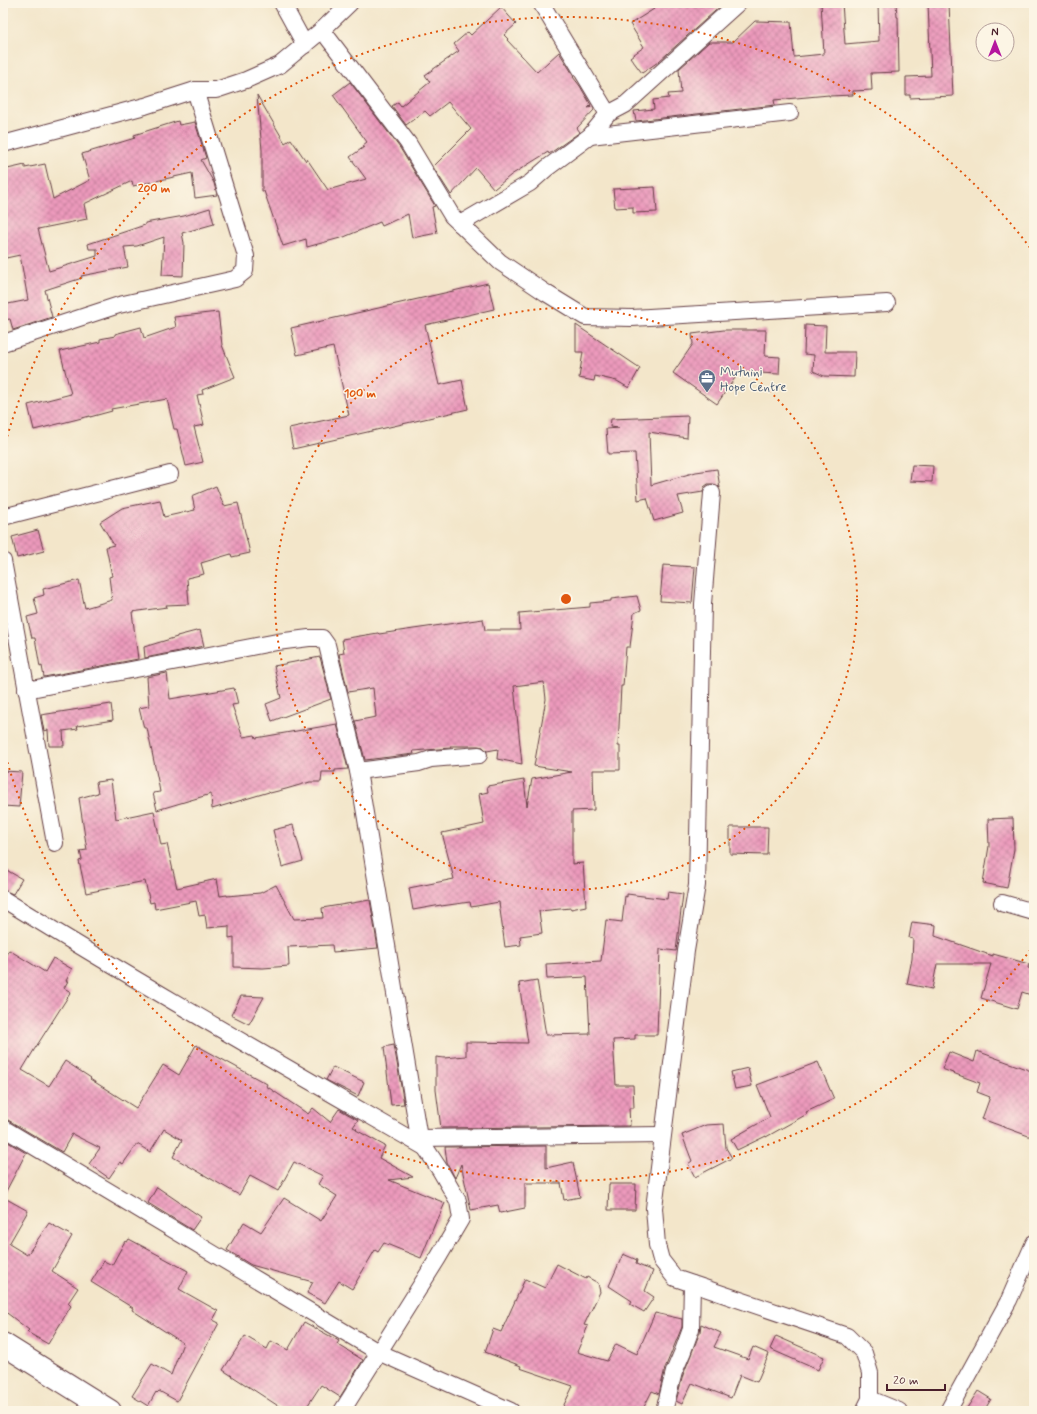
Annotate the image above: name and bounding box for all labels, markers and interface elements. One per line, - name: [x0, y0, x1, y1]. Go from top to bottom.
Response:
- north arrow: [975, 22, 1015, 62]
- text: N: [991, 26, 999, 40]
- text: 200 m: [138, 181, 171, 197]
- place label: Mutuini Hope Centre: [720, 364, 787, 396]
- office icon: Mutuini Hope Centre: [697, 368, 717, 393]
- text: 100 m: [344, 386, 377, 402]
- centre of rings: [559, 592, 573, 606]
- scale bar: [887, 1366, 945, 1392]
- text: 20 m: [893, 1373, 919, 1389]

